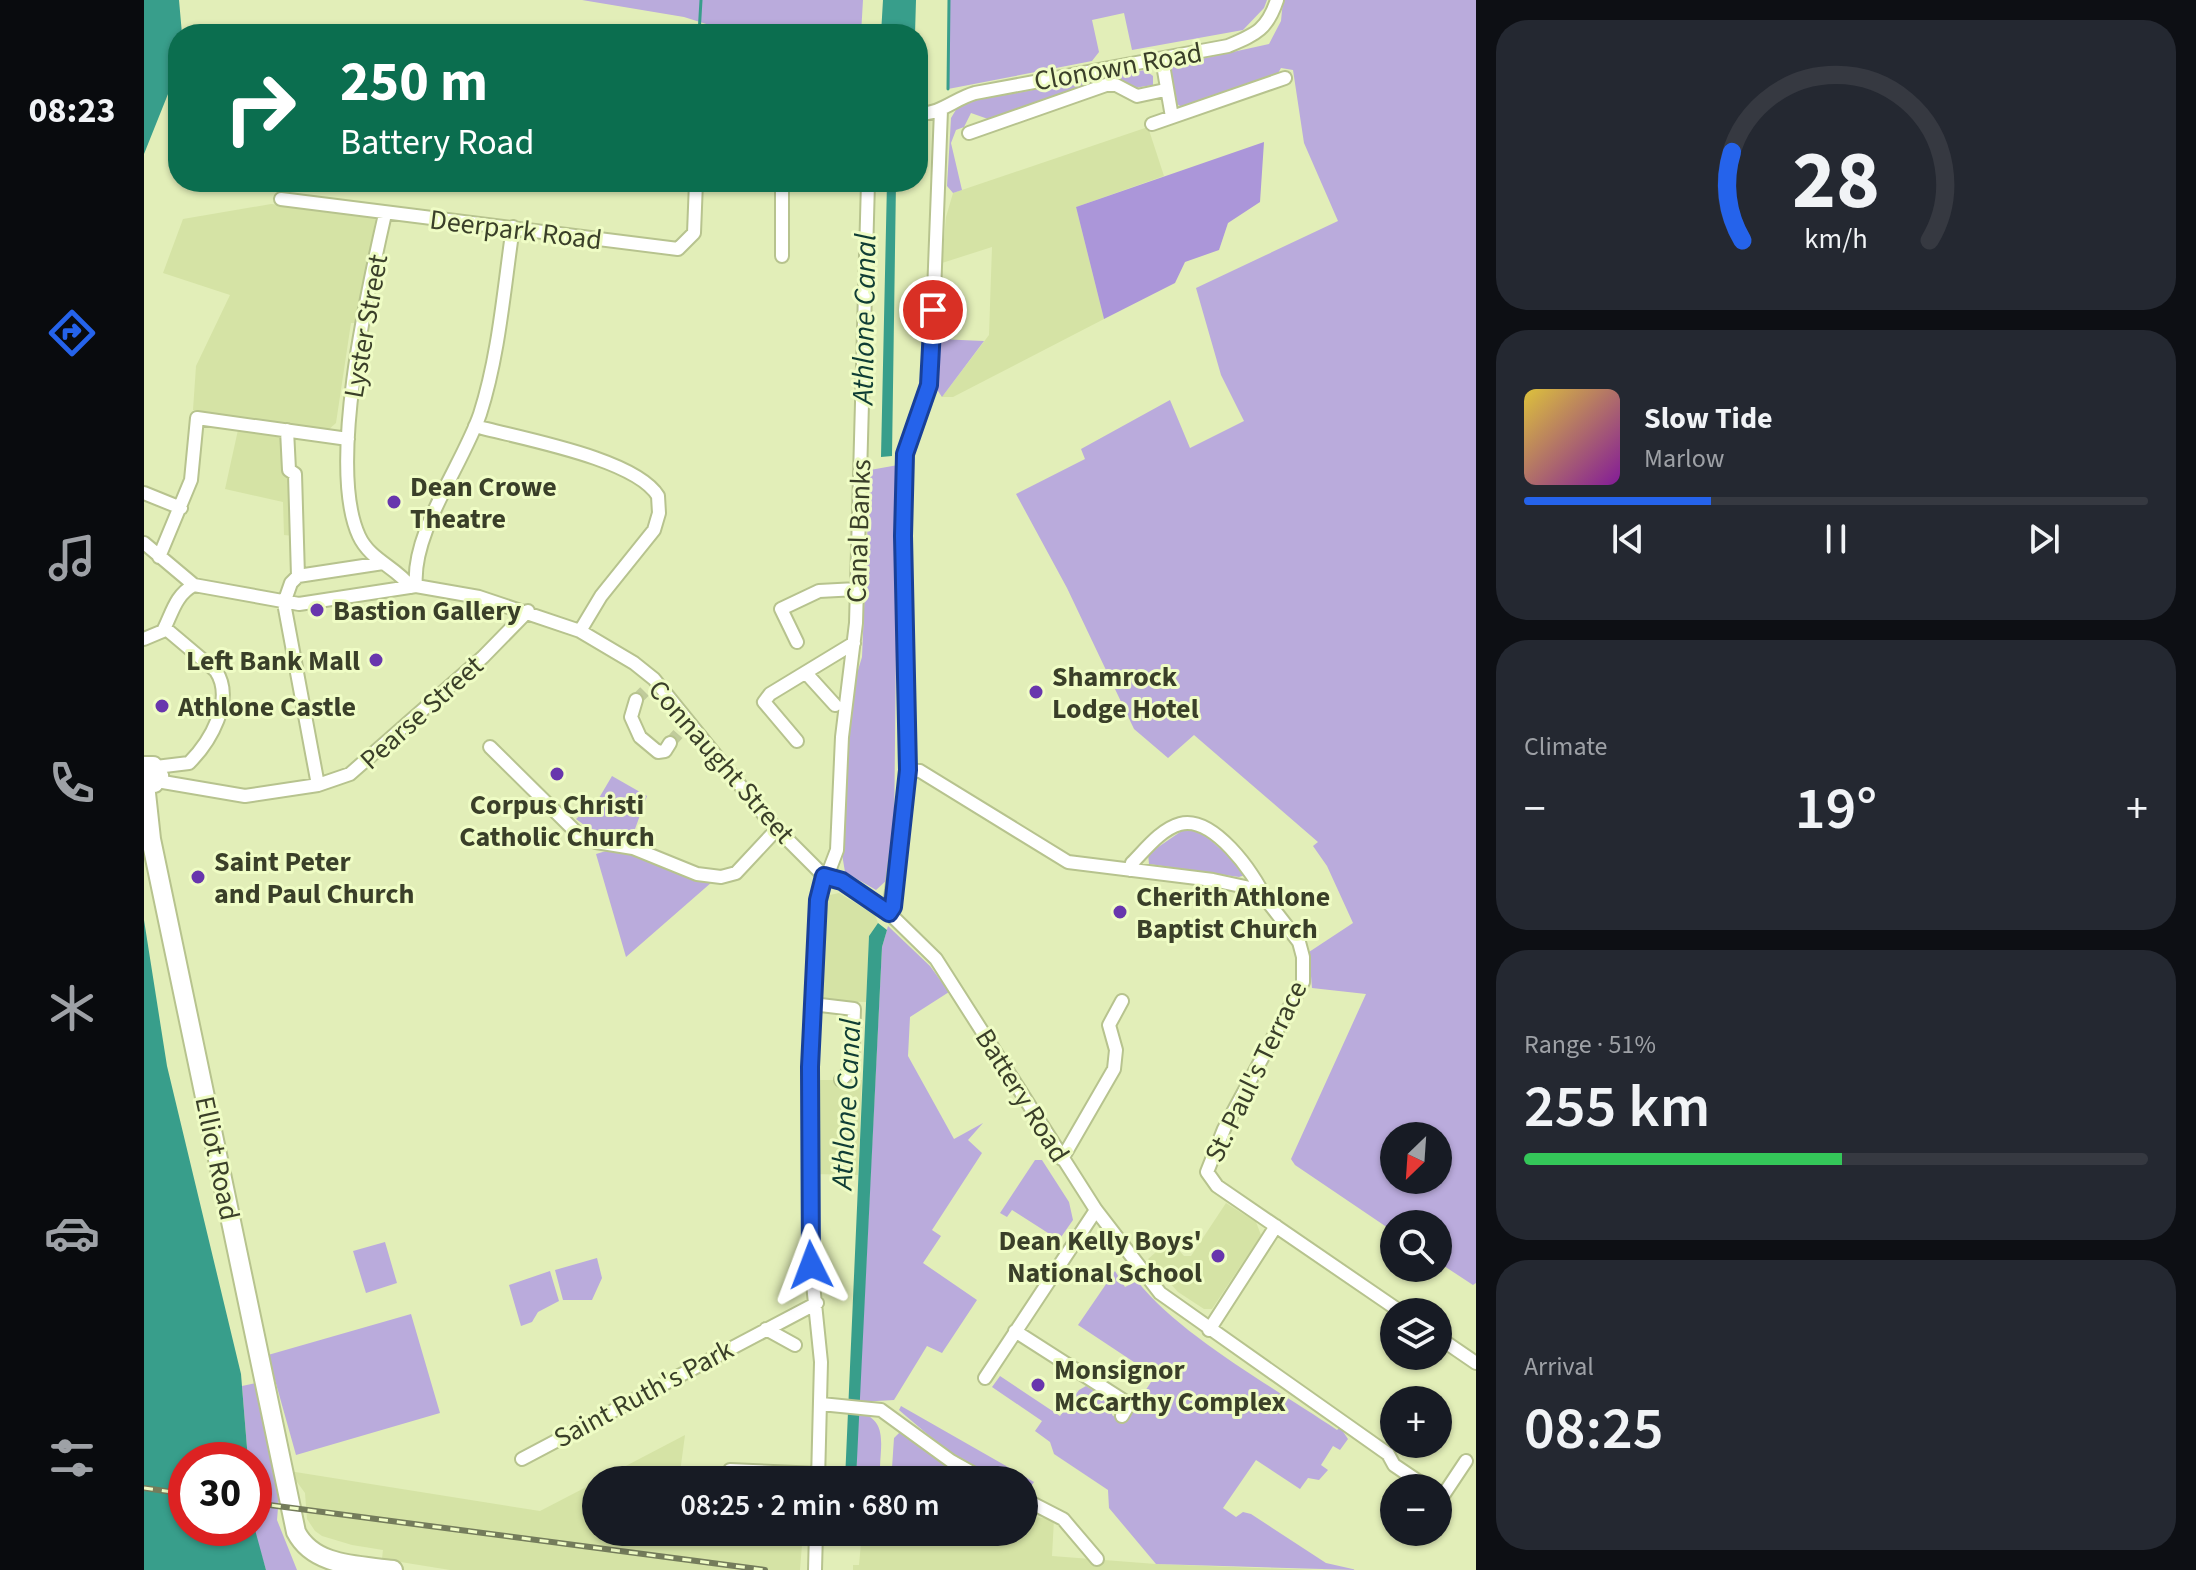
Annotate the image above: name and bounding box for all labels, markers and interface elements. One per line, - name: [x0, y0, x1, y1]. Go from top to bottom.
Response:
- street label: Clonown Road: [1031, 33, 1205, 101]
- text: 250 m: [340, 43, 488, 122]
- icon: right: [208, 56, 312, 160]
- text: 08:23: [29, 85, 115, 136]
- text: Battery Road: [340, 117, 534, 168]
- text: 28: [1792, 122, 1880, 240]
- street label: Deerpark Road: [427, 200, 604, 260]
- text: km/h: [1804, 219, 1868, 259]
- water label: Athlone Canal: [841, 233, 887, 407]
- street label: Lyster Street: [334, 251, 398, 401]
- pin: [899, 276, 967, 344]
- icon: arrive: [911, 288, 955, 332]
- icon: directions: [44, 305, 100, 361]
- text: Slow Tide: [1644, 397, 1773, 440]
- text: Marlow: [1644, 440, 1724, 477]
- street label: Canal Banks: [837, 458, 881, 604]
- place label: Dean Crowe Theatre: [410, 467, 557, 539]
- marker: Dean Crowe Theatre: [385, 493, 403, 511]
- icon: previous: [1606, 517, 1650, 561]
- icon: pause: [1814, 517, 1858, 561]
- icon: next: [2022, 517, 2066, 561]
- icon: music: [44, 530, 100, 586]
- place label: Bastion Gallery: [333, 591, 522, 631]
- marker: Bastion Gallery: [308, 601, 326, 619]
- place label: Left Bank Mall: [186, 641, 360, 681]
- street label: Pearse Street: [351, 646, 493, 779]
- marker: Left Bank Mall: [367, 651, 385, 669]
- place label: Shamrock Lodge Hotel: [1052, 657, 1199, 729]
- street label: Connaught Street: [639, 671, 804, 853]
- marker: Shamrock Lodge Hotel: [1027, 683, 1045, 701]
- place label: Athlone Castle: [177, 687, 356, 727]
- marker: Athlone Castle: [153, 697, 171, 715]
- text: Climate: [1524, 728, 1608, 765]
- icon: phone: [44, 755, 100, 811]
- marker: Corpus Christi Catholic Church: [548, 765, 566, 783]
- text: 19°: [1795, 767, 1877, 852]
- text: −: [1524, 778, 1546, 841]
- text: +: [2126, 778, 2148, 841]
- place label: Corpus Christi Catholic Church: [459, 785, 655, 857]
- place label: Saint Peter and Paul Church: [214, 842, 415, 914]
- marker: Saint Peter and Paul Church: [189, 868, 207, 886]
- place label: Cherith Athlone Baptist Church: [1136, 877, 1330, 949]
- marker: Cherith Athlone Baptist Church: [1111, 903, 1129, 921]
- street label: St. Paul's Terrace: [1195, 974, 1317, 1169]
- icon: climate: [44, 980, 100, 1036]
- water label: Athlone Canal: [820, 1017, 872, 1193]
- street label: Battery Road: [965, 1021, 1079, 1170]
- text: Range · 51%: [1524, 1026, 1656, 1063]
- text: 255 km: [1524, 1065, 1710, 1150]
- street label: Elliot Road: [184, 1093, 250, 1224]
- north arrow: [1380, 1122, 1452, 1194]
- map controls: [1380, 1122, 1452, 1546]
- icon: car: [44, 1205, 100, 1261]
- button: search: [1380, 1210, 1452, 1282]
- place label: Dean Kelly Boys' National School: [999, 1221, 1202, 1293]
- position arrow: [769, 1223, 853, 1307]
- marker: Dean Kelly Boys' National School: [1209, 1247, 1227, 1265]
- button: layers: [1380, 1298, 1452, 1370]
- street label: Saint Ruth's Park: [547, 1330, 741, 1458]
- text: Arrival: [1524, 1348, 1594, 1385]
- place label: Monsignor McCarthy Complex: [1054, 1350, 1286, 1422]
- marker: Monsignor McCarthy Complex: [1029, 1376, 1047, 1394]
- button: +: [1380, 1386, 1452, 1458]
- text: 08:25: [1524, 1387, 1664, 1472]
- icon: filters: [44, 1430, 100, 1486]
- speed limit sign: 30: [168, 1442, 272, 1546]
- button: −: [1380, 1474, 1452, 1546]
- text: 08:25 · 2 min · 680 m: [680, 1484, 940, 1527]

